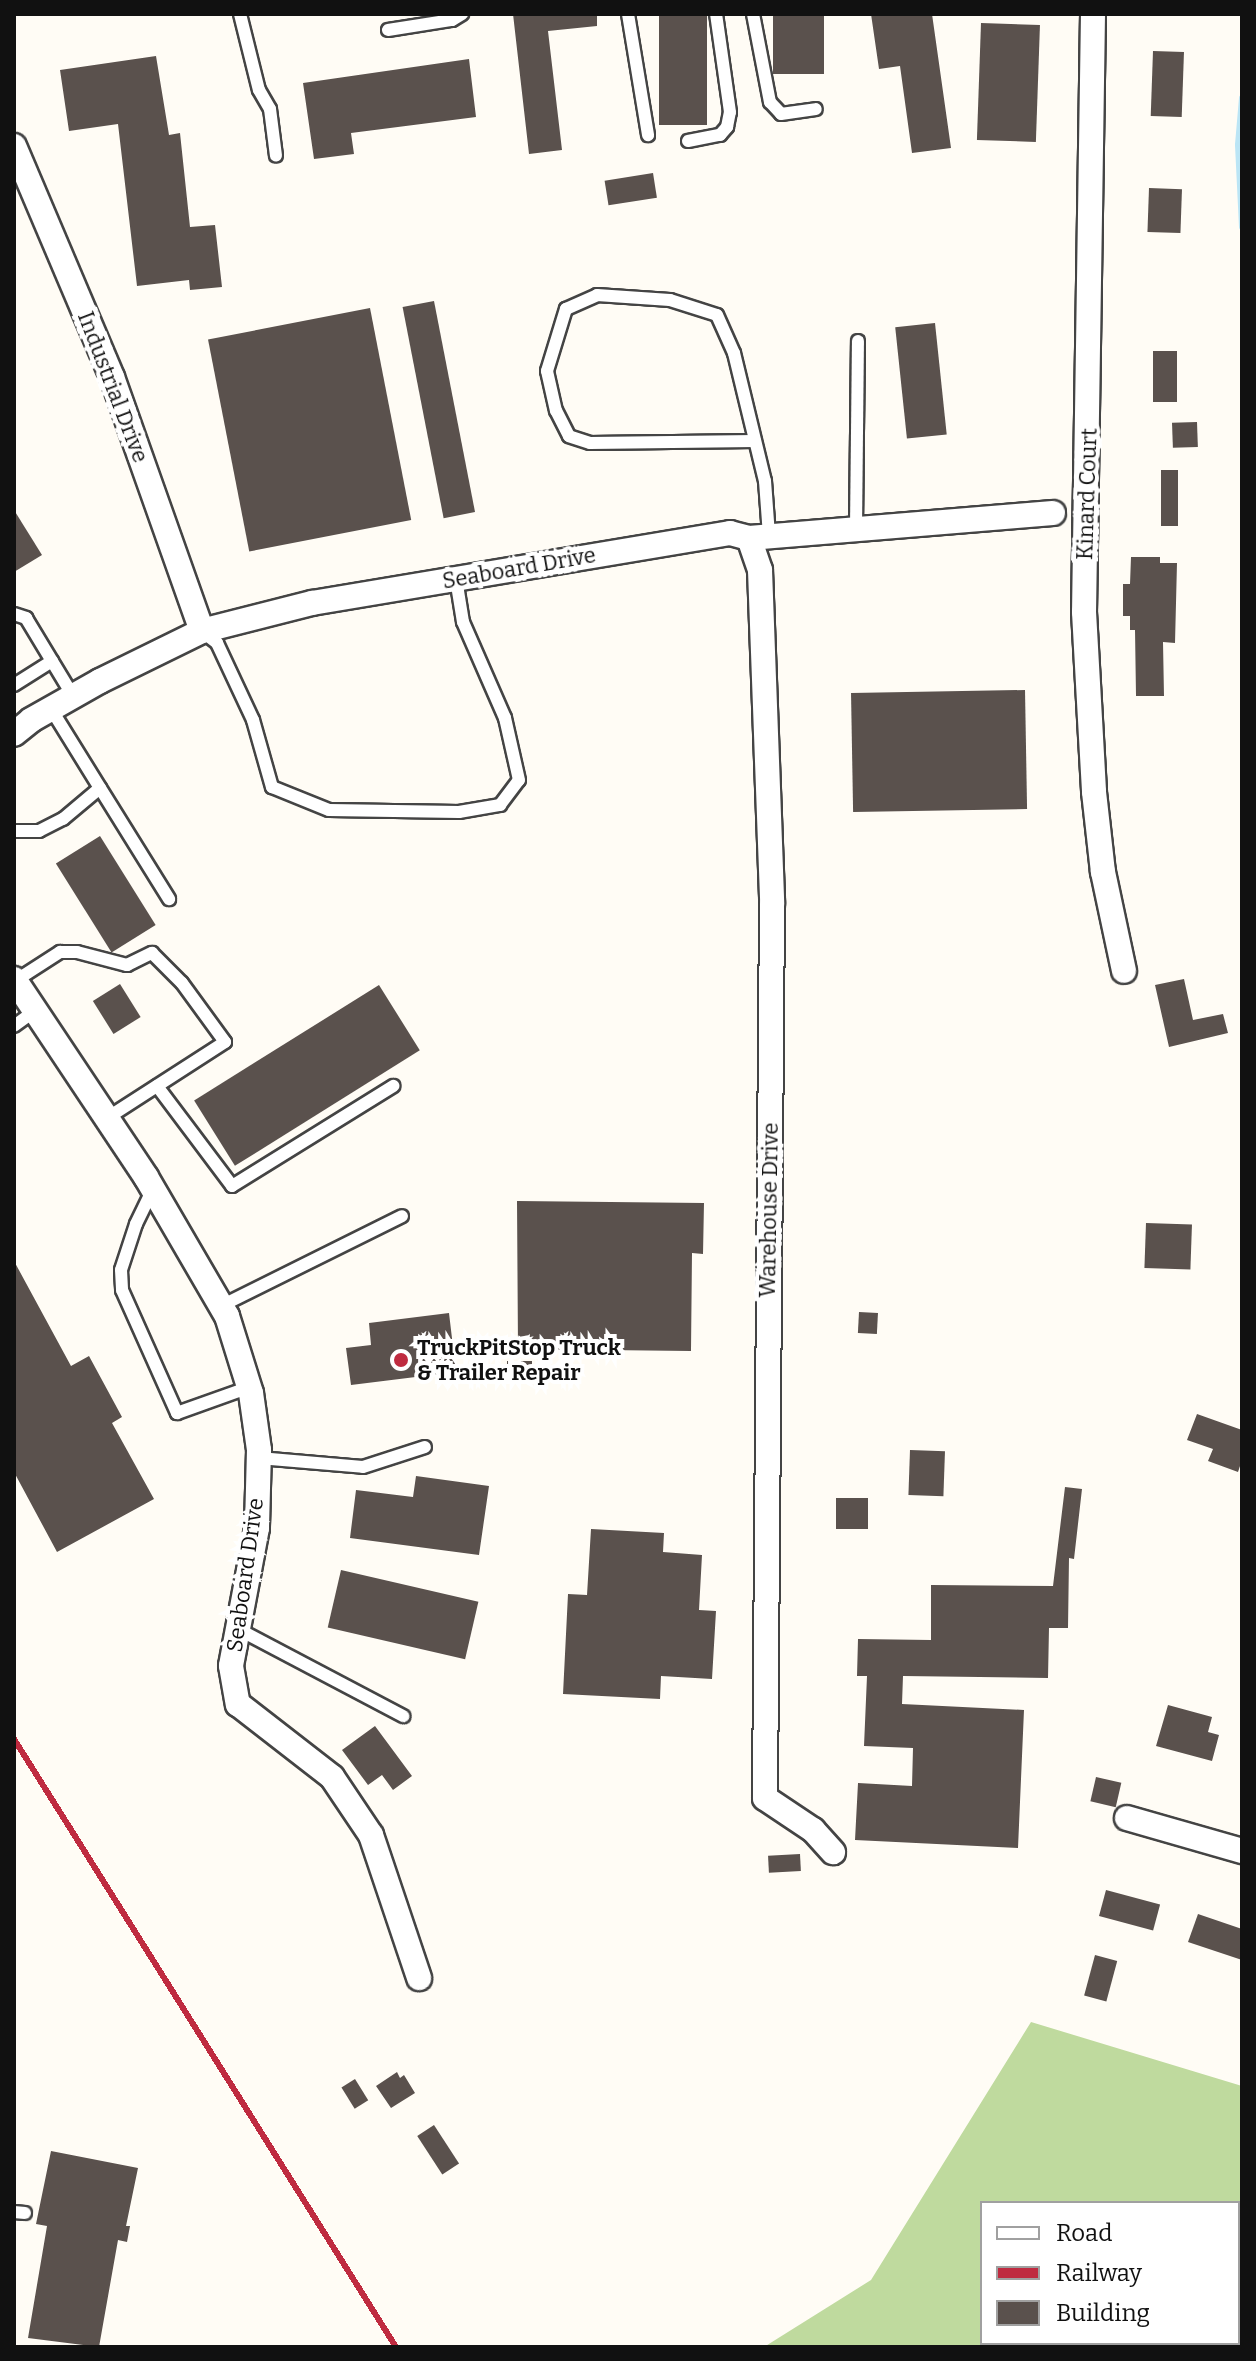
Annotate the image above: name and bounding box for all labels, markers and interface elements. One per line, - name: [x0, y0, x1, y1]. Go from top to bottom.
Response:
- street label: Industrial Drive: [72, 308, 154, 466]
- street label: Kinard Court: [1072, 428, 1102, 560]
- street label: Seaboard Drive: [440, 542, 598, 594]
- street label: Warehouse Drive: [754, 1122, 784, 1298]
- place label: TruckPitStop Truck & Trailer Repair: [417, 1334, 621, 1386]
- marker: TruckPitStop Truck & Trailer Repair: [392, 1351, 410, 1369]
- street label: Seaboard Drive: [221, 1496, 269, 1654]
- legend: [980, 2201, 1240, 2345]
- text: Road: [1056, 2219, 1112, 2247]
- text: Railway: [1056, 2259, 1142, 2287]
- text: Building: [1056, 2299, 1150, 2327]

